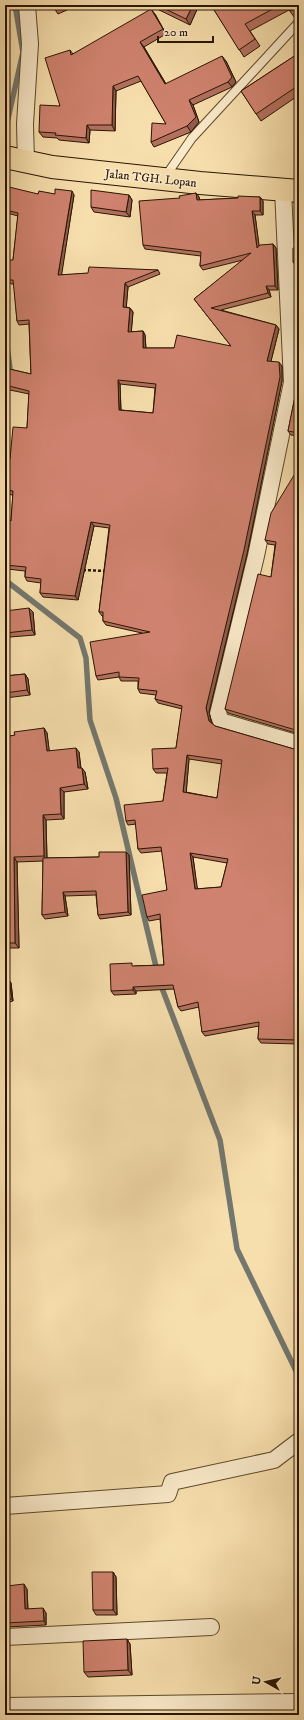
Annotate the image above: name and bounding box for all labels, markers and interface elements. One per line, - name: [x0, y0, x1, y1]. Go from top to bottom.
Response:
- scale bar: [158, 18, 213, 44]
- text: 20 m: [164, 25, 188, 40]
- street label: Jalan TGH. Lopan: [103, 166, 198, 191]
- north arrow: [246, 1662, 286, 1702]
- text: U: [250, 1675, 265, 1686]

